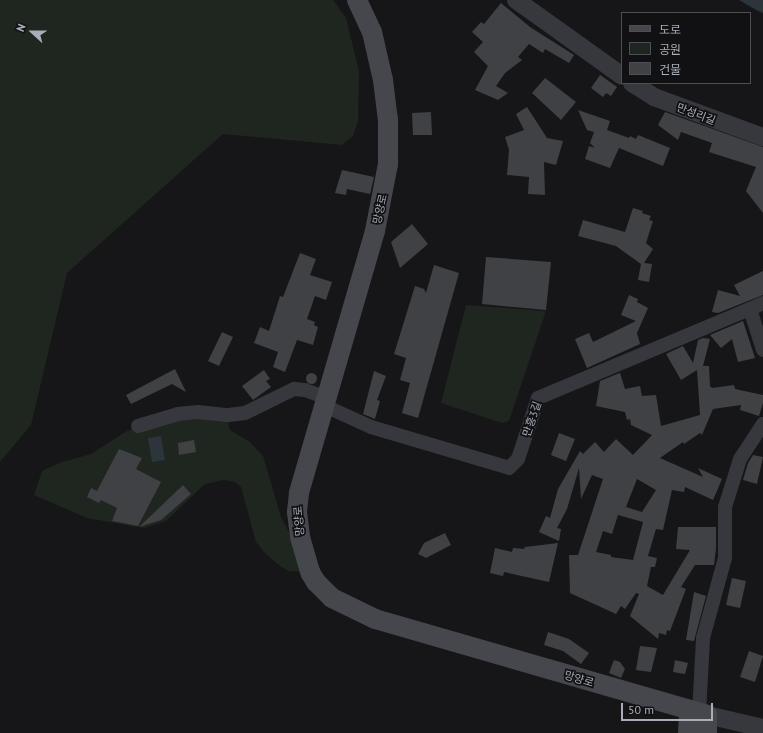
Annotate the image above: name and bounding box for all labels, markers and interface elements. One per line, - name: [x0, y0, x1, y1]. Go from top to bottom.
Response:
- north arrow: [12, 12, 52, 52]
- legend: [621, 12, 751, 84]
- text: N: [13, 22, 29, 34]
- text: 도로: [659, 22, 681, 37]
- text: 공원: [659, 42, 681, 57]
- text: 건물: [659, 62, 681, 77]
- street label: 만성리길: [675, 101, 717, 127]
- street label: 망양로: [370, 193, 390, 225]
- street label: 만흥3길: [520, 400, 544, 438]
- street label: 망양로: [291, 505, 307, 537]
- street label: 망양로: [563, 668, 595, 690]
- scale bar: [623, 695, 715, 721]
- text: 50 m: [628, 702, 654, 717]

